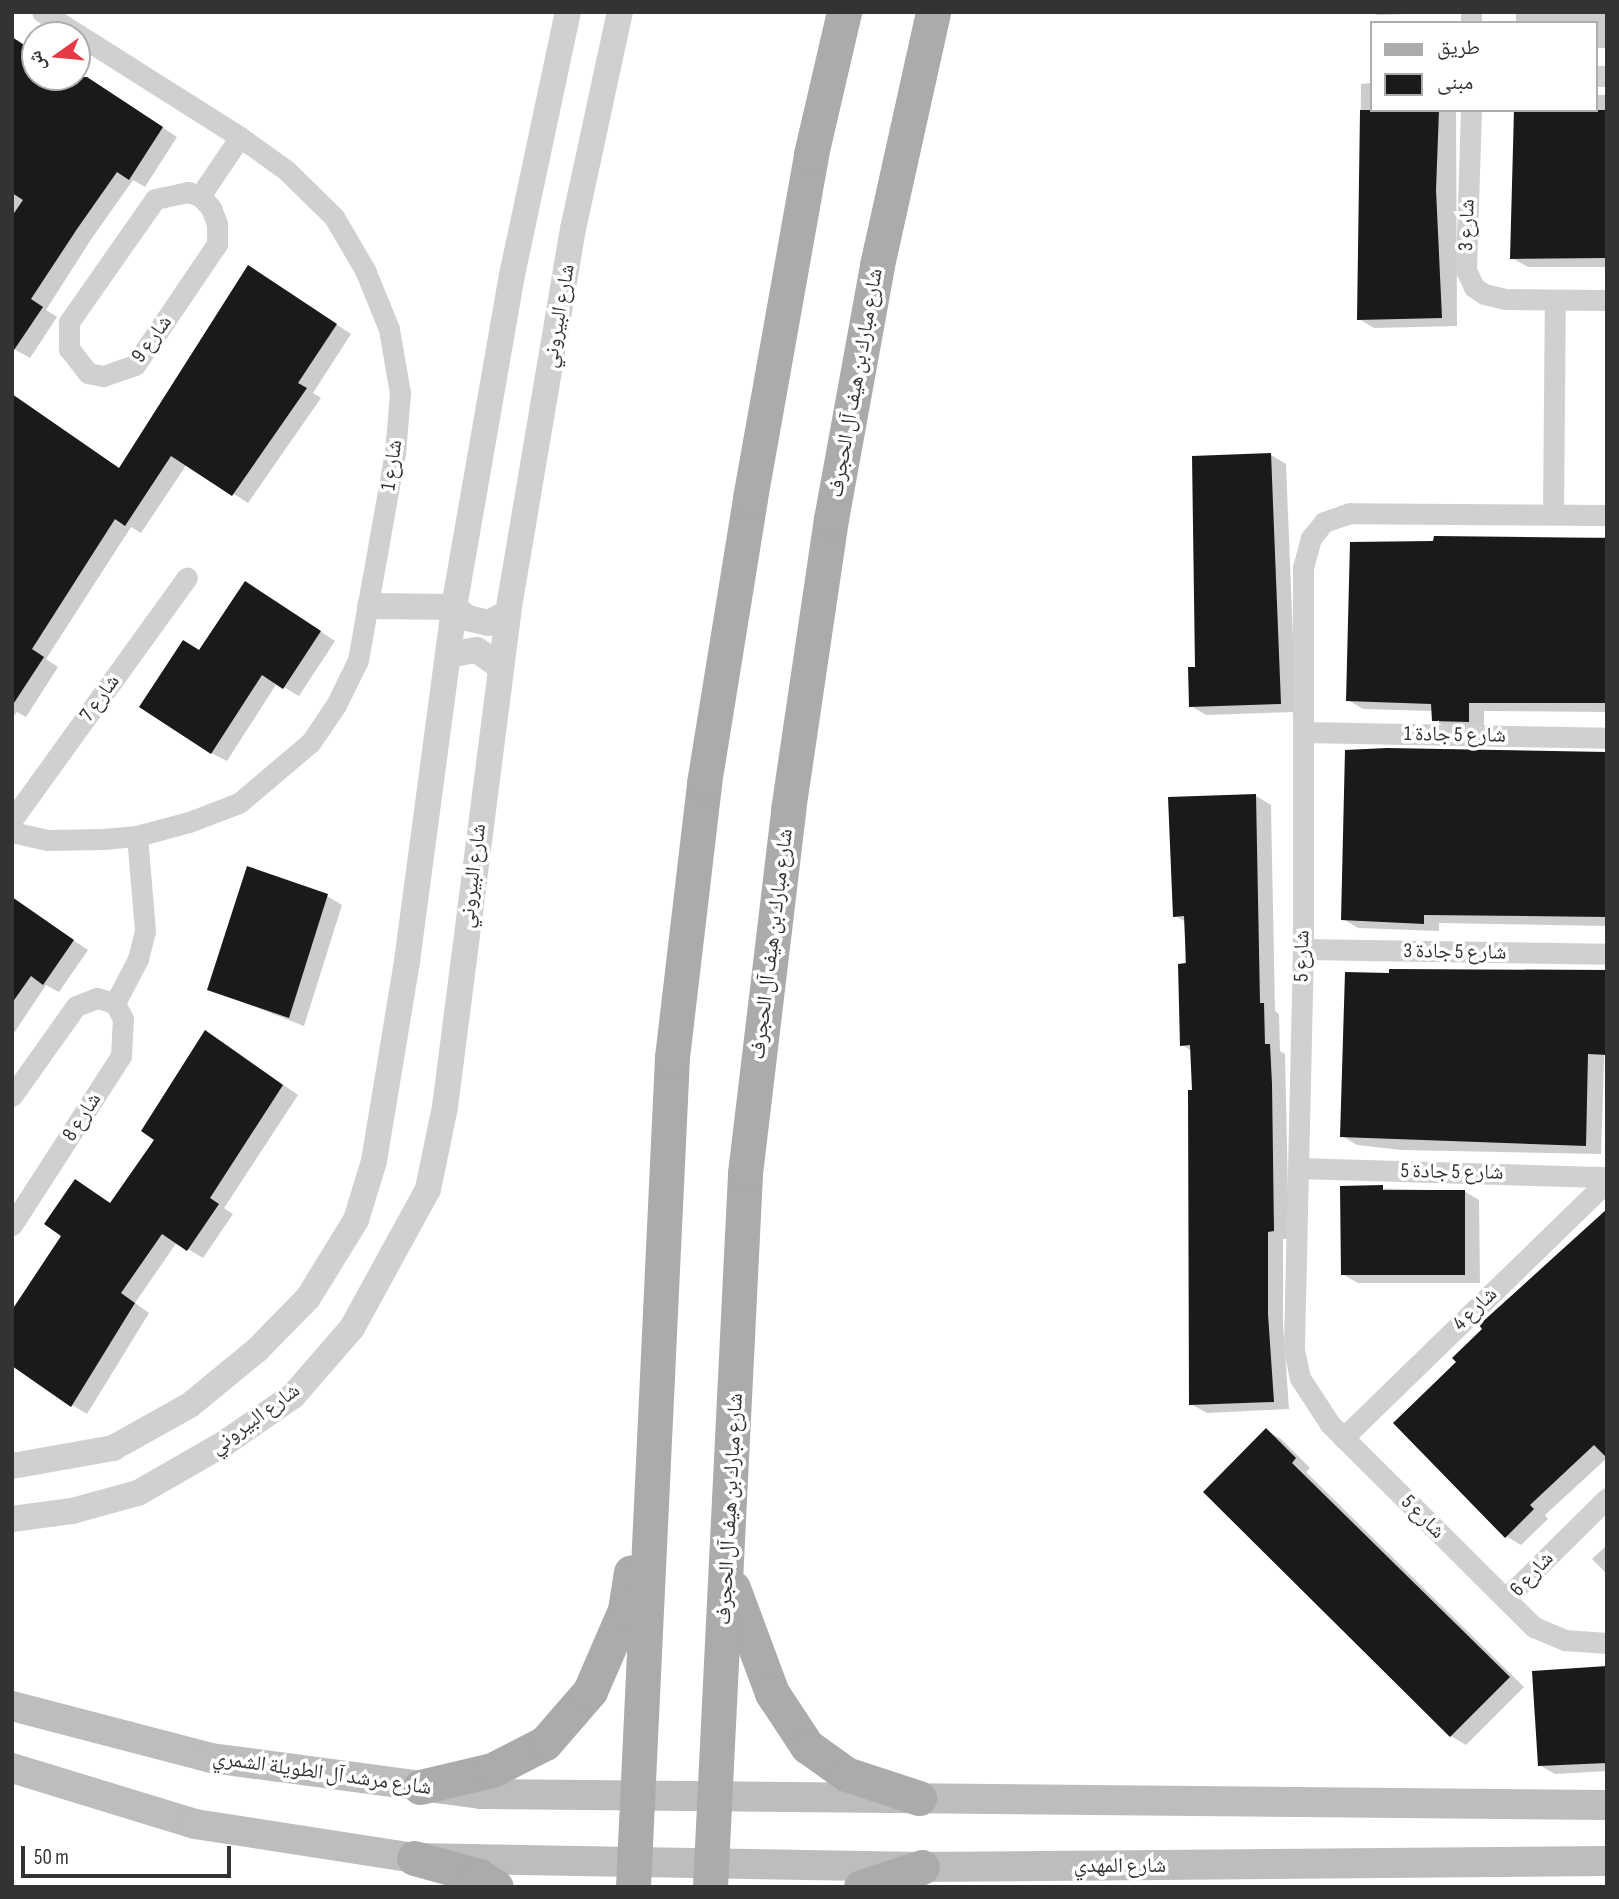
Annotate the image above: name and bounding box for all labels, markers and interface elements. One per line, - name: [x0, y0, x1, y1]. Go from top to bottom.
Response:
- north arrow: [21, 21, 91, 91]
- legend: [1370, 21, 1598, 112]
- text: طريق: [1437, 35, 1480, 60]
- text: ش: [23, 48, 51, 74]
- text: مبنى: [1437, 70, 1473, 95]
- street label: شارع 3: [1453, 199, 1481, 251]
- street label: شارع البيروني: [537, 262, 581, 370]
- street label: شارع مبارك بن هيف آل الحجرف: [823, 267, 889, 499]
- street label: شارع 9: [126, 310, 178, 368]
- street label: شارع 1: [376, 438, 408, 492]
- street label: شارع 7: [75, 670, 125, 726]
- street label: شارع 5 جادة 1: [1404, 722, 1506, 748]
- street label: شارع البيروني: [454, 822, 492, 930]
- street label: شارع مبارك بن هيف آل الحجرف: [745, 827, 799, 1061]
- street label: شارع 5: [1289, 930, 1315, 982]
- street label: شارع 5 جادة 3: [1403, 939, 1507, 965]
- street label: شارع 8: [57, 1088, 107, 1146]
- street label: شارع 5 جادة 5: [1400, 1159, 1504, 1185]
- street label: شارع 4: [1448, 1282, 1502, 1336]
- street label: شارع البيروني: [205, 1378, 305, 1460]
- street label: شارع مبارك بن هيف آل الحجرف: [711, 1392, 749, 1626]
- street label: شارع 5: [1396, 1490, 1450, 1544]
- street label: شارع 6: [1505, 1546, 1559, 1602]
- street label: شارع مرشد آل الطويلة الشمري: [211, 1745, 433, 1801]
- scale bar: [24, 1832, 234, 1876]
- text: 50 m: [34, 1845, 69, 1870]
- street label: شارع المهدي: [1074, 1853, 1166, 1879]

